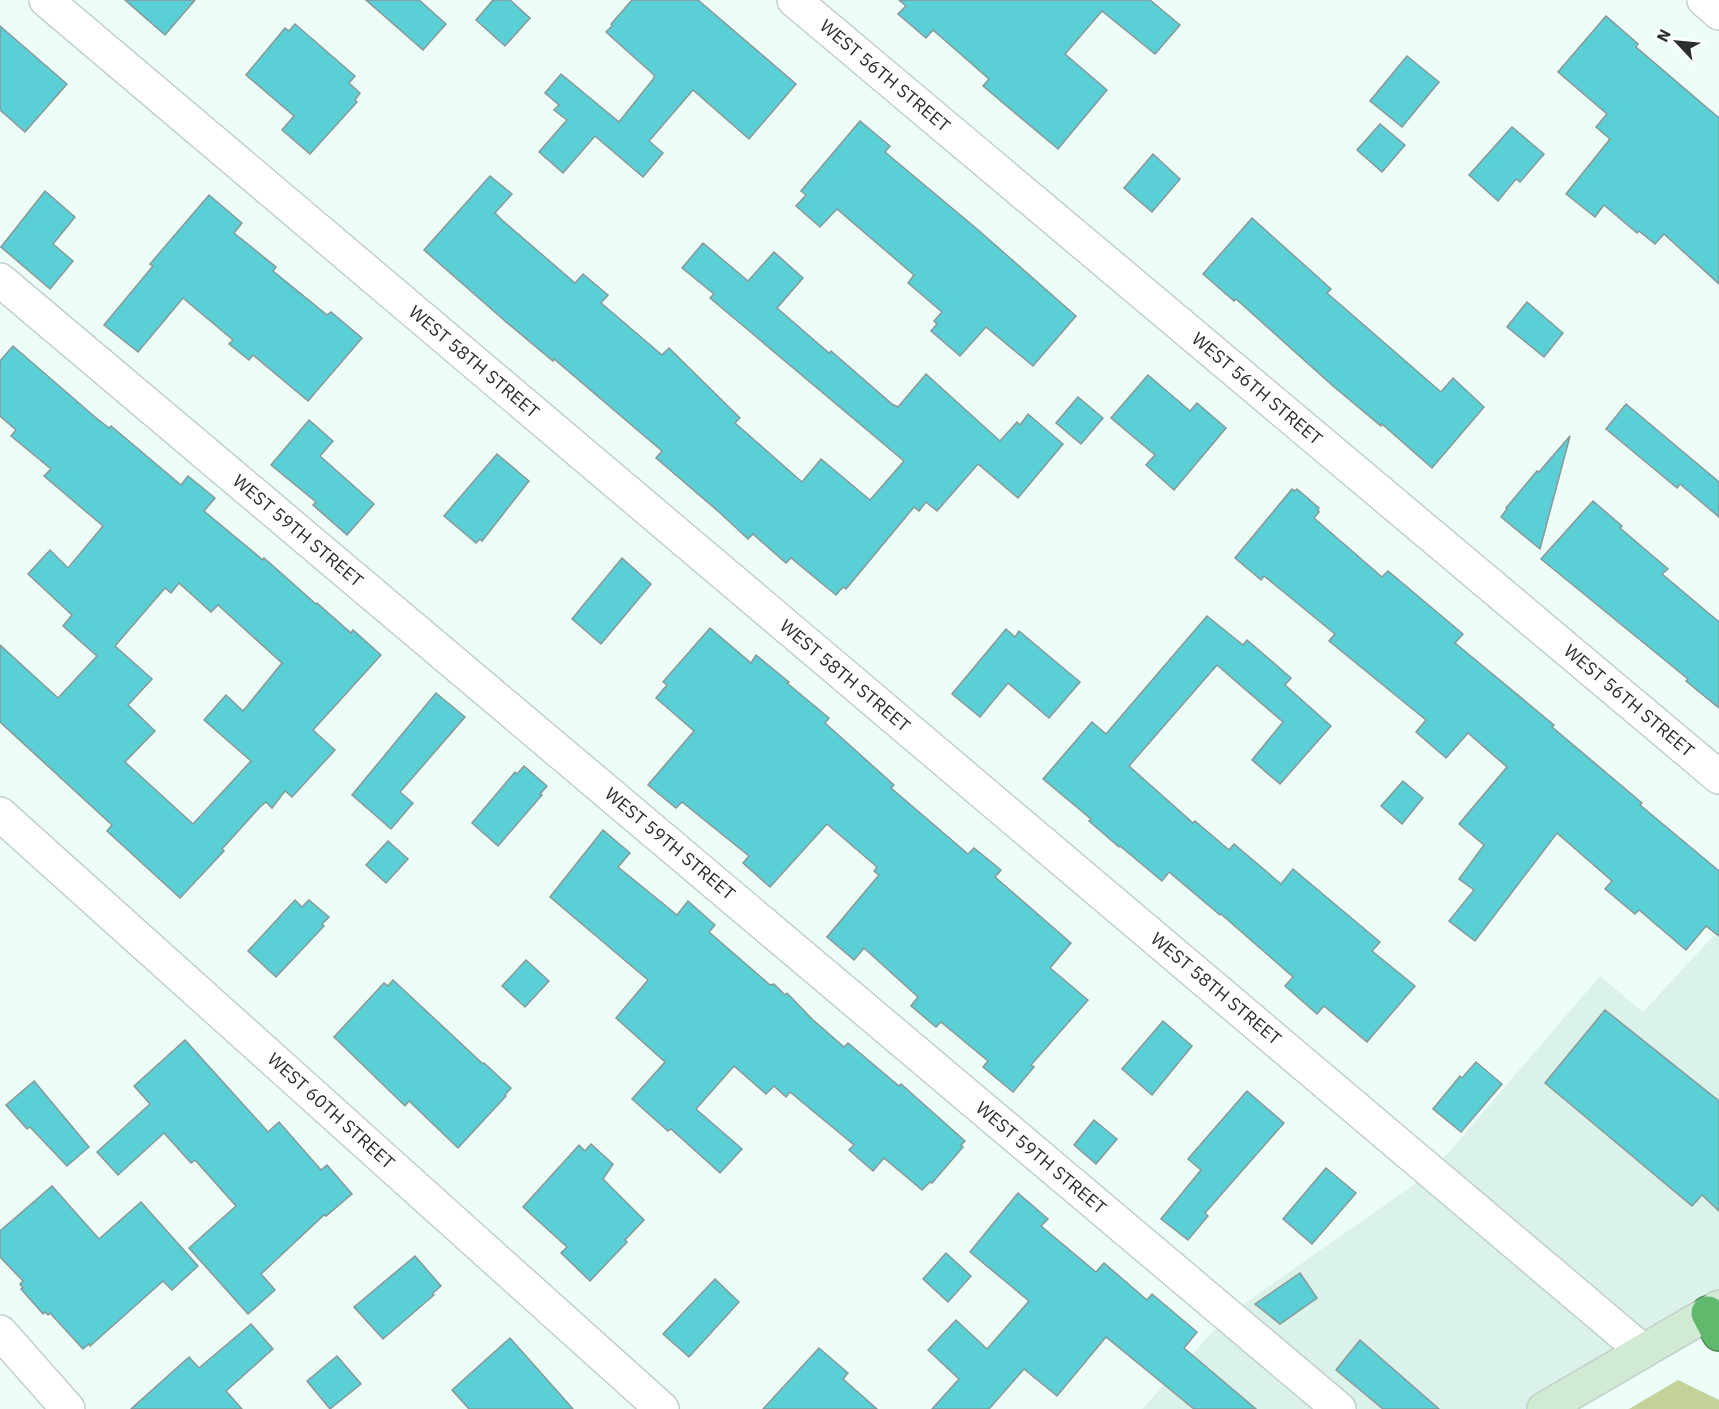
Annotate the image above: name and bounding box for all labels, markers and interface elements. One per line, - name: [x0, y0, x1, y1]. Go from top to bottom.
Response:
- north arrow: [1647, 12, 1707, 72]
- street label: WEST 56TH STREET: [815, 14, 955, 137]
- text: N: [1652, 26, 1675, 45]
- street label: WEST 58TH STREET: [404, 300, 544, 423]
- street label: WEST 56TH STREET: [1187, 327, 1327, 450]
- street label: WEST 59TH STREET: [228, 469, 368, 592]
- street label: WEST 58TH STREET: [775, 614, 915, 737]
- street label: WEST 56TH STREET: [1559, 639, 1699, 762]
- street label: WEST 59TH STREET: [600, 782, 740, 905]
- street label: WEST 58TH STREET: [1146, 927, 1286, 1050]
- street label: WEST 60TH STREET: [263, 1047, 400, 1174]
- street label: WEST 59TH STREET: [971, 1096, 1111, 1219]

